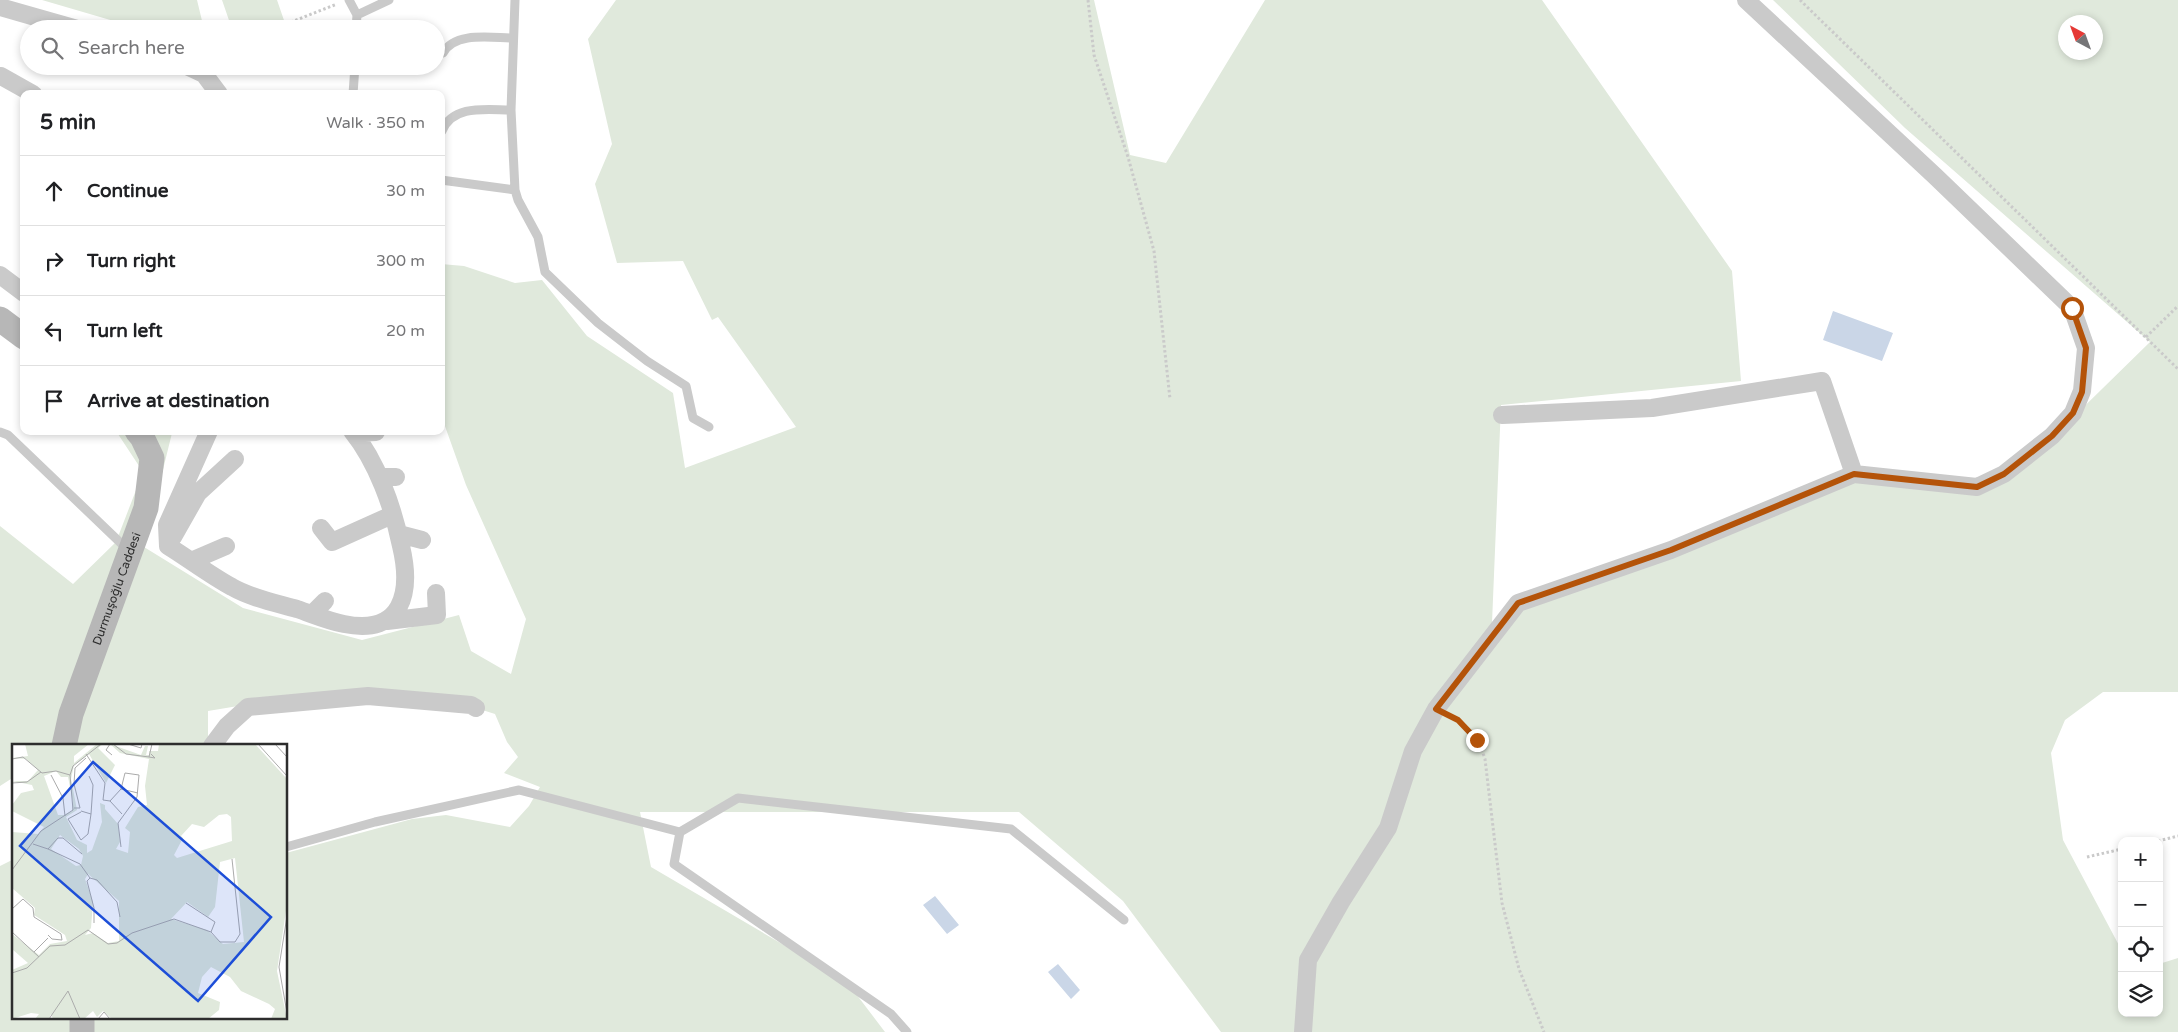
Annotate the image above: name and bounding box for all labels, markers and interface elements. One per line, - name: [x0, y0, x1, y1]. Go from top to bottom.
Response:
- north arrow: [2058, 15, 2103, 60]
- search box: [20, 20, 445, 75]
- icon: search: [38, 34, 66, 62]
- text: Search here: [78, 37, 185, 59]
- text: 5 min: [40, 110, 96, 135]
- text: Walk · 350 m: [326, 113, 425, 133]
- icon: ahead: [40, 177, 68, 205]
- text: Continue: [87, 180, 169, 202]
- text: 30 m: [386, 181, 425, 201]
- icon: right: [40, 247, 68, 275]
- text: Turn right: [87, 250, 175, 272]
- text: 300 m: [376, 251, 425, 271]
- route start: [2061, 297, 2084, 320]
- icon: left: [40, 317, 68, 345]
- text: Turn left: [87, 320, 163, 342]
- text: 20 m: [386, 321, 425, 341]
- icon: arrive: [40, 387, 68, 415]
- text: Arrive at destination: [87, 390, 270, 412]
- street label: Durmuşoğlu Caddesi: [90, 530, 144, 647]
- route end: [1466, 729, 1489, 752]
- inset map: [12, 744, 288, 1020]
- map controls: [2118, 837, 2163, 1017]
- button: +: [2118, 837, 2163, 882]
- button: −: [2118, 882, 2163, 927]
- button: locate: [2118, 927, 2163, 972]
- button: layers: [2118, 972, 2163, 1017]

